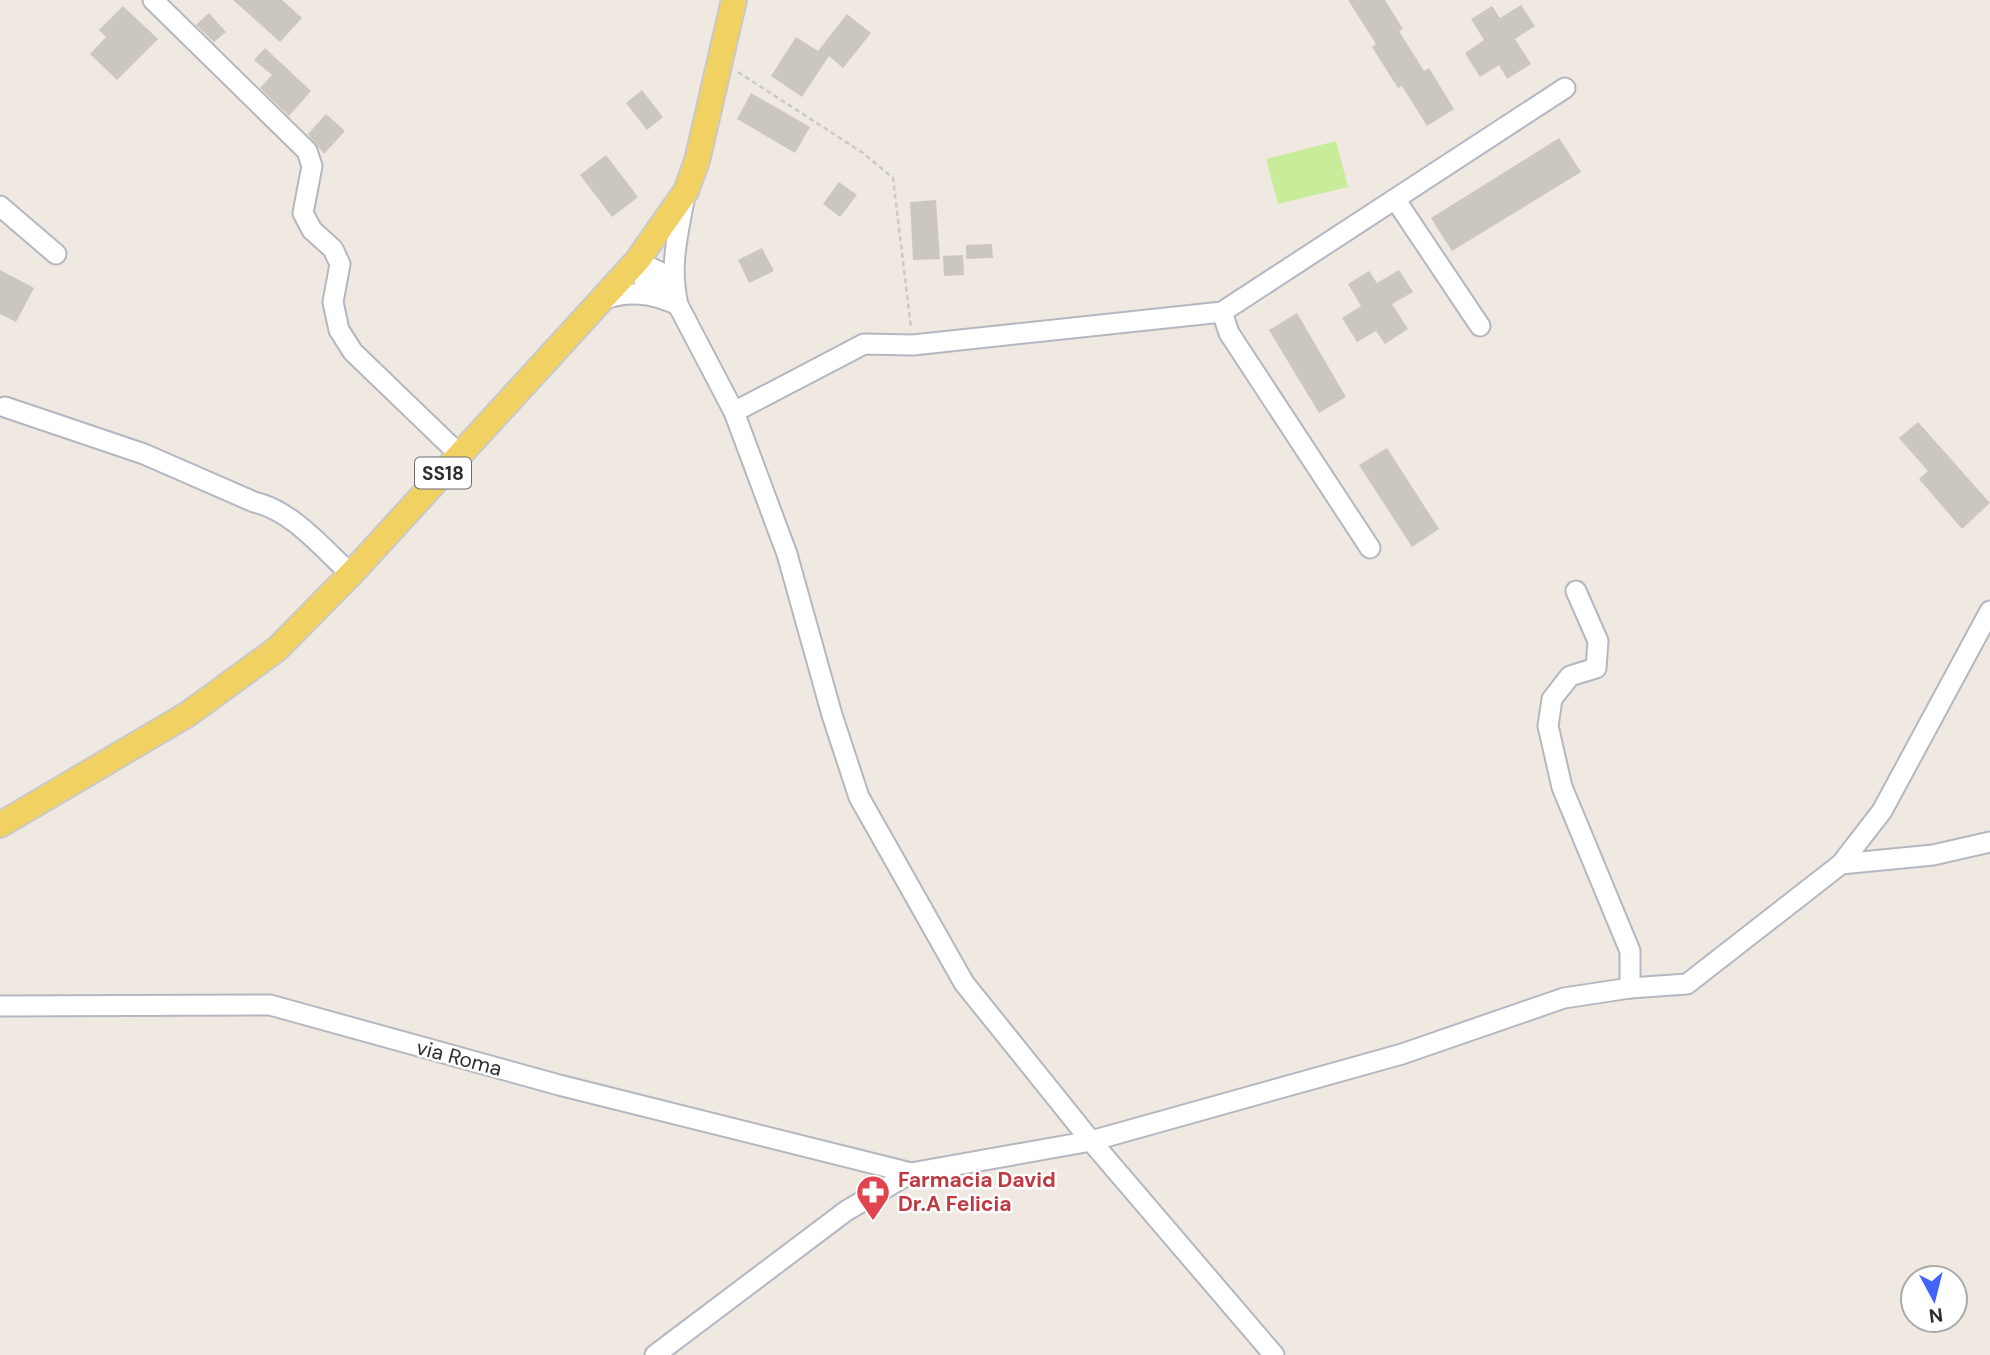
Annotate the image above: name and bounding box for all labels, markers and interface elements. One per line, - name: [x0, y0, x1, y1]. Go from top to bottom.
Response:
- road number: SS18: [415, 458, 471, 488]
- street label: via Roma: [413, 1033, 505, 1083]
- place label: Farmacia David Dr.A Felicia: [898, 1166, 1056, 1218]
- pharmacy icon: Farmacia David Dr.A Felicia: [854, 1173, 892, 1222]
- north arrow: [1899, 1264, 1969, 1334]
- text: N: [1928, 1302, 1944, 1329]

